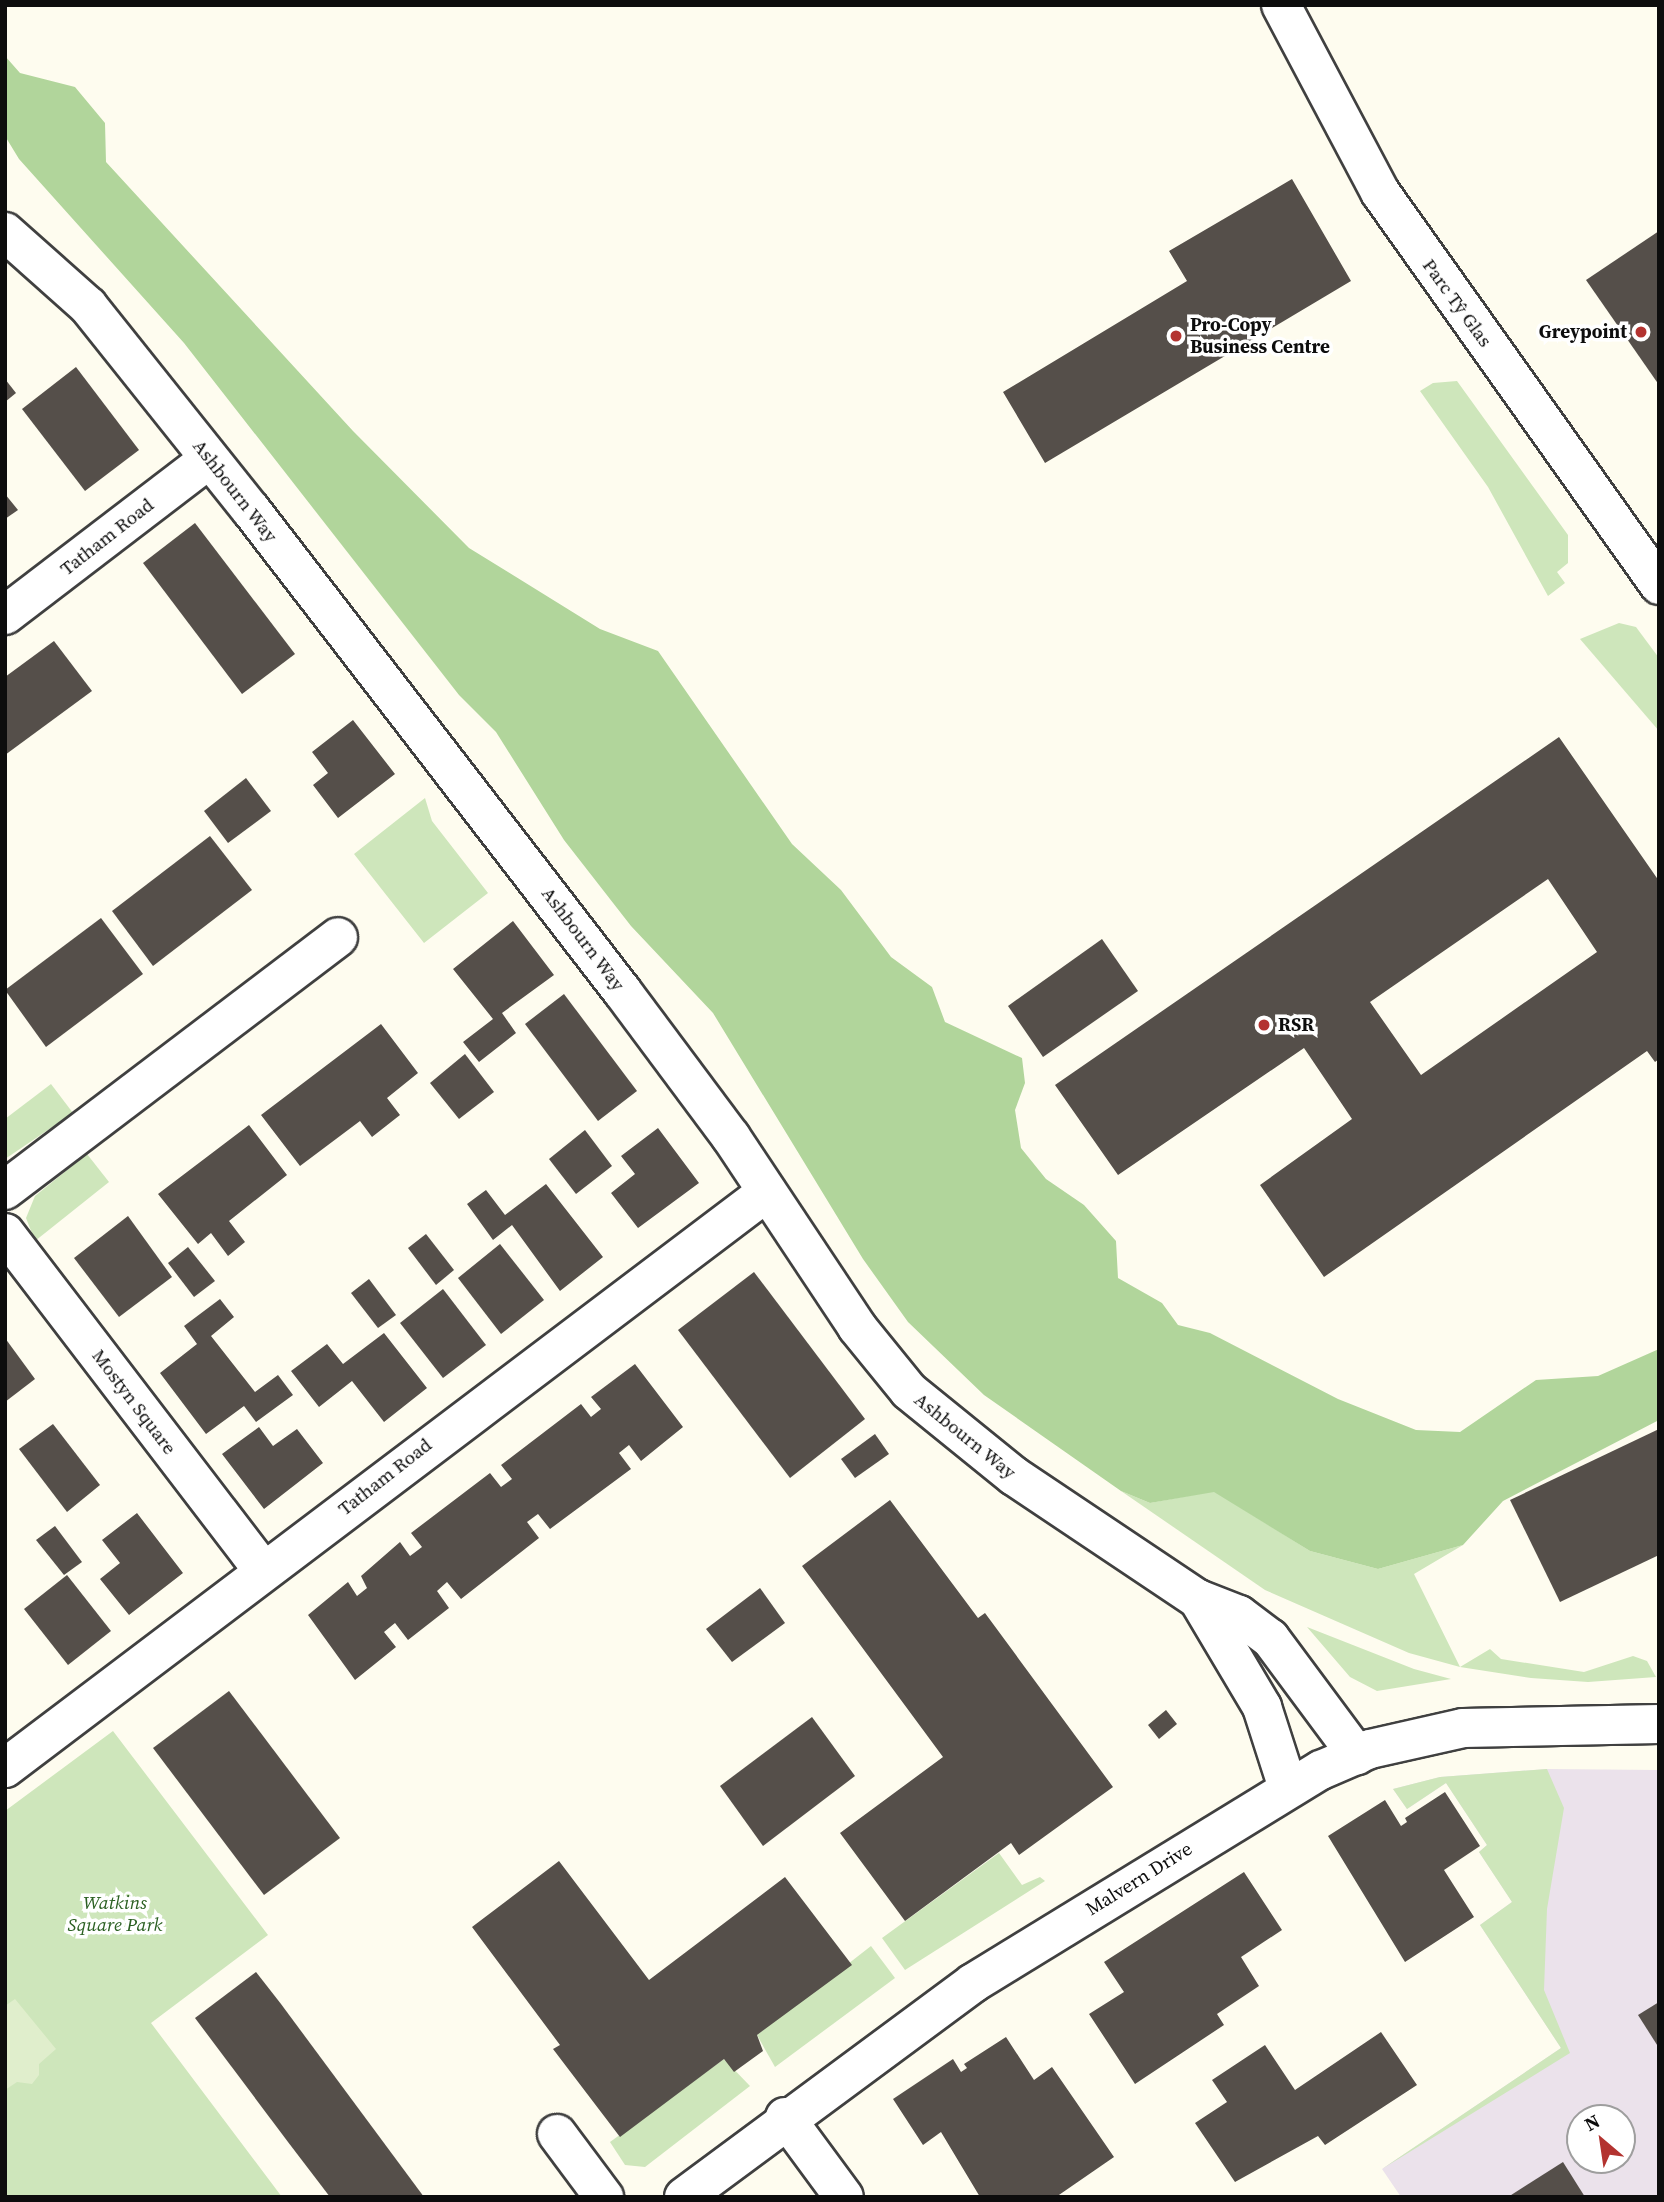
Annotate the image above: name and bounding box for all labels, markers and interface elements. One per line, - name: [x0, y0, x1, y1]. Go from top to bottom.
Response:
- street label: Parc Tŷ Glas: [1417, 254, 1497, 352]
- place label: Pro-Copy Business Centre: [1190, 314, 1330, 358]
- place label: Greypoint: [1539, 321, 1627, 343]
- marker: Greypoint: [1633, 324, 1649, 340]
- marker: Pro-Copy Business Centre: [1168, 328, 1184, 344]
- street label: Ashbourn Way: [188, 435, 282, 547]
- street label: Tatham Road: [56, 493, 158, 581]
- street label: Ashbourn Way: [536, 882, 630, 996]
- place label: RSR: [1278, 1014, 1314, 1036]
- marker: RSR: [1256, 1017, 1272, 1033]
- street label: Mostyn Square: [87, 1345, 181, 1459]
- street label: Ashbourn Way: [909, 1388, 1021, 1484]
- street label: Tatham Road: [334, 1433, 436, 1521]
- street label: Malvern Drive: [1082, 1837, 1196, 1921]
- park label: Watkins Square Park: [67, 1892, 163, 1936]
- north arrow: [1566, 2104, 1636, 2174]
- text: N: [1579, 2108, 1604, 2137]

